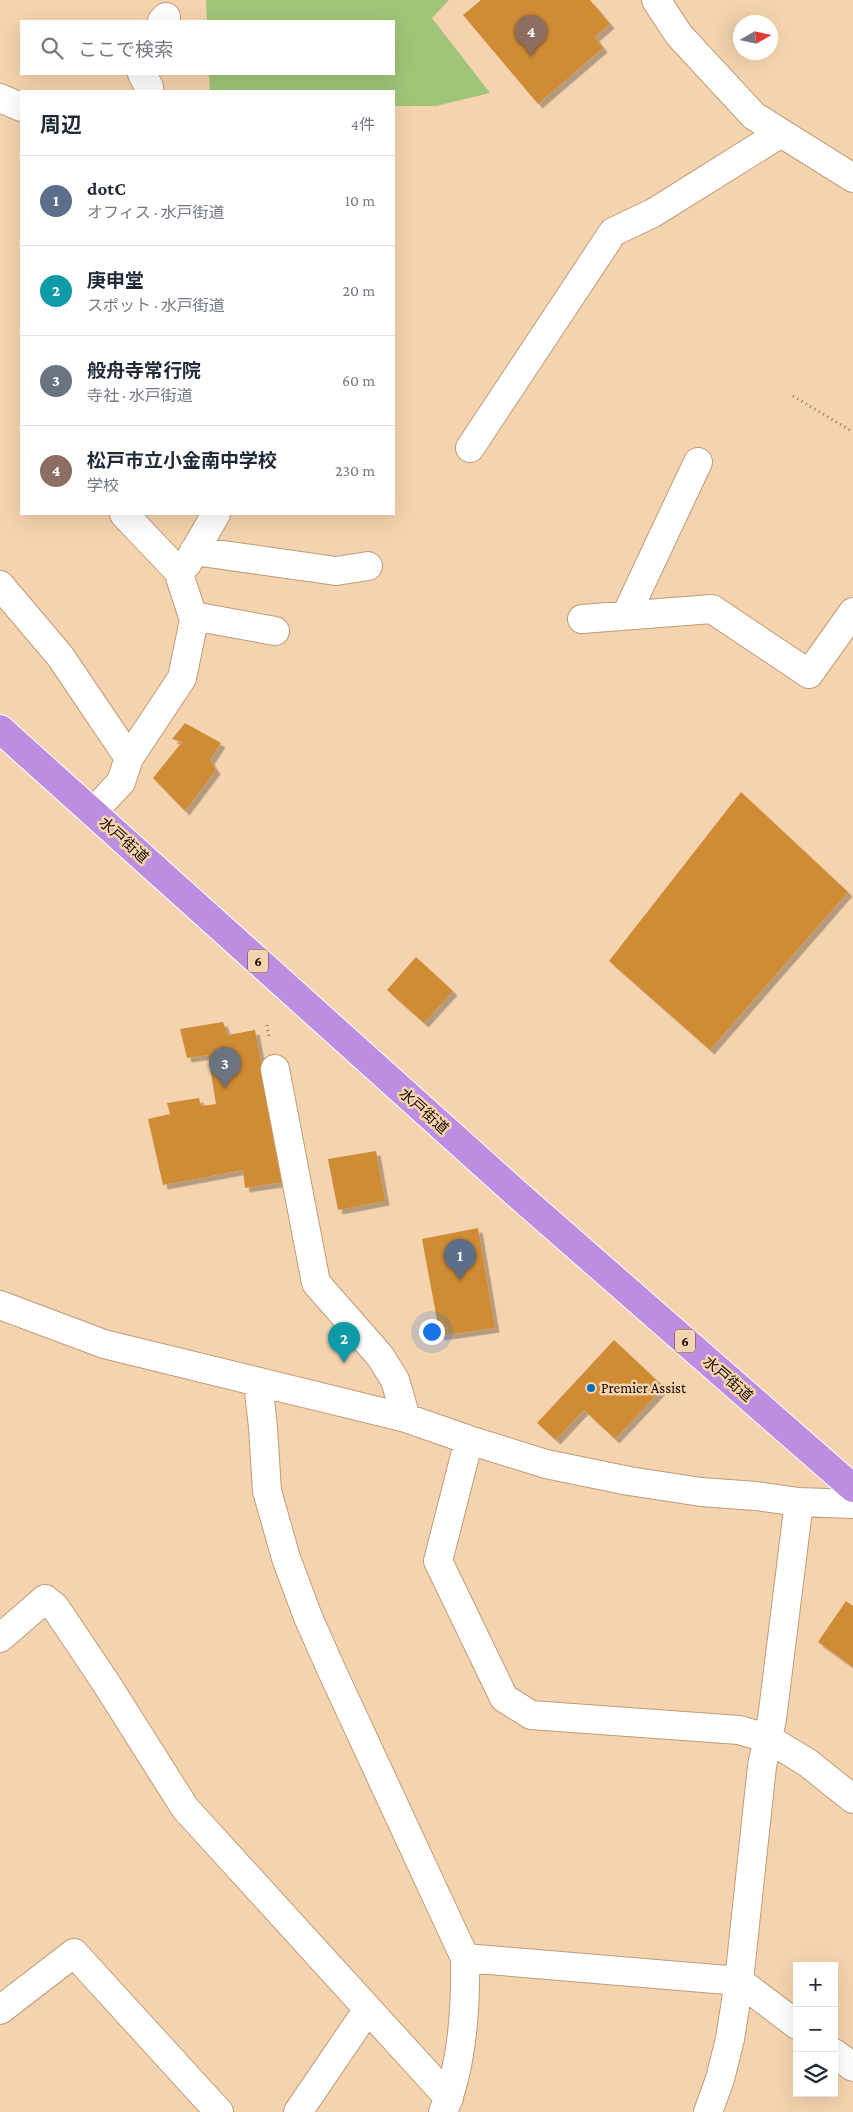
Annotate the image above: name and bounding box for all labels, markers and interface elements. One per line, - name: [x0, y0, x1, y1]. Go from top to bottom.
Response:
- pin: 4: [515, 15, 547, 56]
- north arrow: [733, 15, 778, 60]
- search box: [20, 20, 395, 75]
- icon: search: [38, 34, 66, 62]
- text: ここで検索: [78, 39, 173, 60]
- text: 周辺: [40, 113, 82, 137]
- text: 4件: [351, 116, 375, 133]
- text: dotC: [87, 178, 126, 199]
- text: 1: [53, 192, 59, 209]
- text: 10 m: [345, 192, 375, 209]
- text: オフィス · 水戸街道: [87, 204, 225, 221]
- text: 庚申堂: [87, 270, 144, 291]
- text: 2: [52, 282, 60, 299]
- text: 20 m: [342, 282, 375, 299]
- text: スポット · 水戸街道: [87, 297, 225, 314]
- text: 般舟寺常行院: [87, 360, 201, 381]
- text: 3: [52, 372, 60, 389]
- text: 60 m: [342, 372, 375, 389]
- text: 寺社 · 水戸街道: [87, 387, 193, 404]
- text: 松戸市立小金南中学校: [87, 450, 277, 471]
- text: 4: [52, 462, 60, 479]
- text: 230 m: [335, 462, 375, 479]
- text: 学校: [87, 477, 119, 494]
- street label: 水戸街道: [96, 814, 152, 866]
- road number: 6: [248, 949, 268, 972]
- pin: 3: [209, 1047, 241, 1088]
- street label: 水戸街道: [396, 1085, 452, 1137]
- pin: 1: [444, 1239, 476, 1280]
- your location: [419, 1319, 445, 1345]
- pin: 2: [328, 1322, 360, 1363]
- road number: 6: [675, 1330, 695, 1352]
- street label: 水戸街道: [700, 1353, 756, 1405]
- place label: Premier Assist: [601, 1380, 687, 1396]
- marker: Premier Assist: [585, 1382, 597, 1394]
- map controls: [793, 1962, 838, 2097]
- button: +: [793, 1962, 838, 2007]
- button: −: [793, 2007, 838, 2052]
- button: layers: [793, 2052, 838, 2097]

